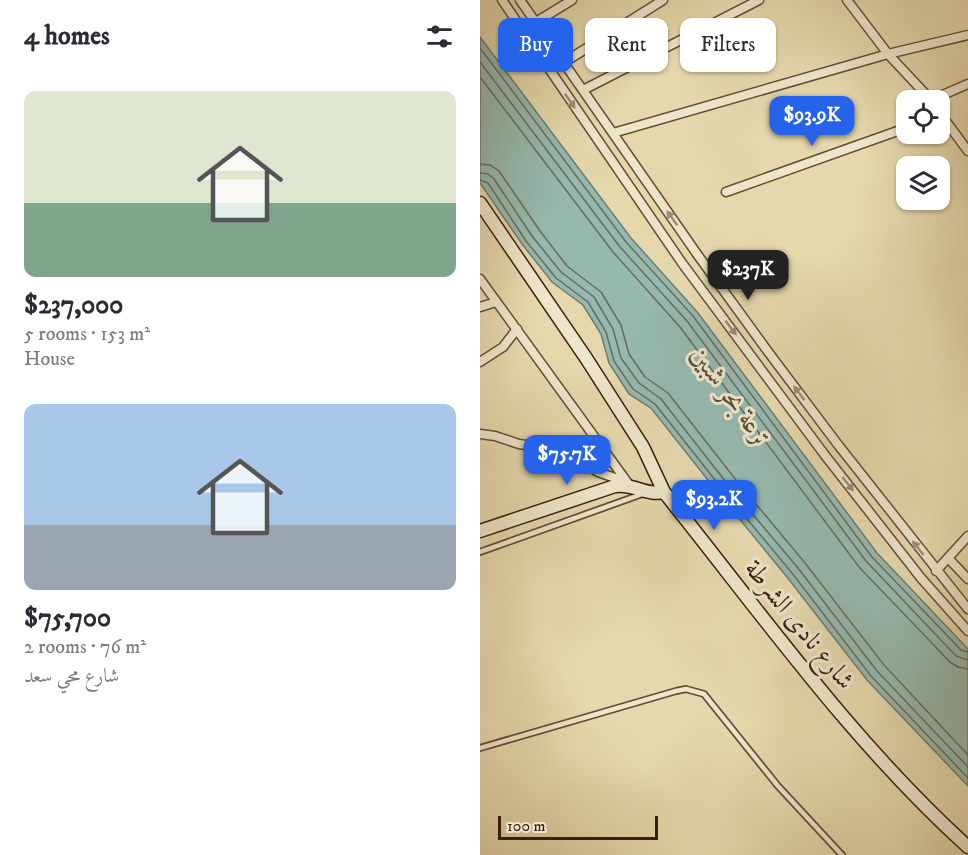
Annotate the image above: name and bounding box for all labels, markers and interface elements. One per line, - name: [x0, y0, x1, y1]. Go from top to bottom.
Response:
- chip: Buy: [498, 18, 573, 72]
- chip: Rent: [585, 18, 668, 72]
- chip: Filters: [680, 18, 776, 72]
- text: 4 homes: [24, 20, 110, 53]
- icon: filters: [423, 20, 456, 53]
- map controls: [896, 90, 950, 210]
- button: locate: [896, 90, 950, 144]
- one-way arrow: [564, 92, 576, 108]
- pin: $93.9K: [763, 96, 861, 147]
- text: $93.9K: [783, 103, 841, 128]
- icon: home: [186, 130, 294, 238]
- button: layers: [896, 156, 950, 210]
- one-way arrow: [666, 211, 678, 227]
- pin: $237K: [706, 250, 790, 301]
- text: $237K: [722, 257, 774, 282]
- text: $237,000: [24, 289, 123, 322]
- one-way arrow: [725, 321, 737, 336]
- text: 5 rooms · 153 m²: [24, 322, 150, 347]
- water label: ترعة بحر شبين: [683, 339, 779, 455]
- text: House: [24, 347, 75, 372]
- one-way arrow: [793, 385, 805, 401]
- pin: $75.7K: [518, 435, 616, 486]
- text: $75.7K: [538, 442, 596, 467]
- icon: home: [186, 443, 294, 551]
- one-way arrow: [841, 477, 853, 492]
- pin: $93.2K: [665, 480, 763, 531]
- text: $93.2K: [686, 487, 742, 512]
- one-way arrow: [912, 540, 924, 555]
- street label: شارع نادى الشرطة: [733, 553, 861, 699]
- text: $75,700: [24, 602, 111, 635]
- text: 2 rooms · 76 m²: [24, 635, 146, 660]
- text: شارع محي سعد: [24, 664, 119, 689]
- scale bar: [498, 813, 658, 840]
- text: 100 m: [507, 816, 546, 836]

